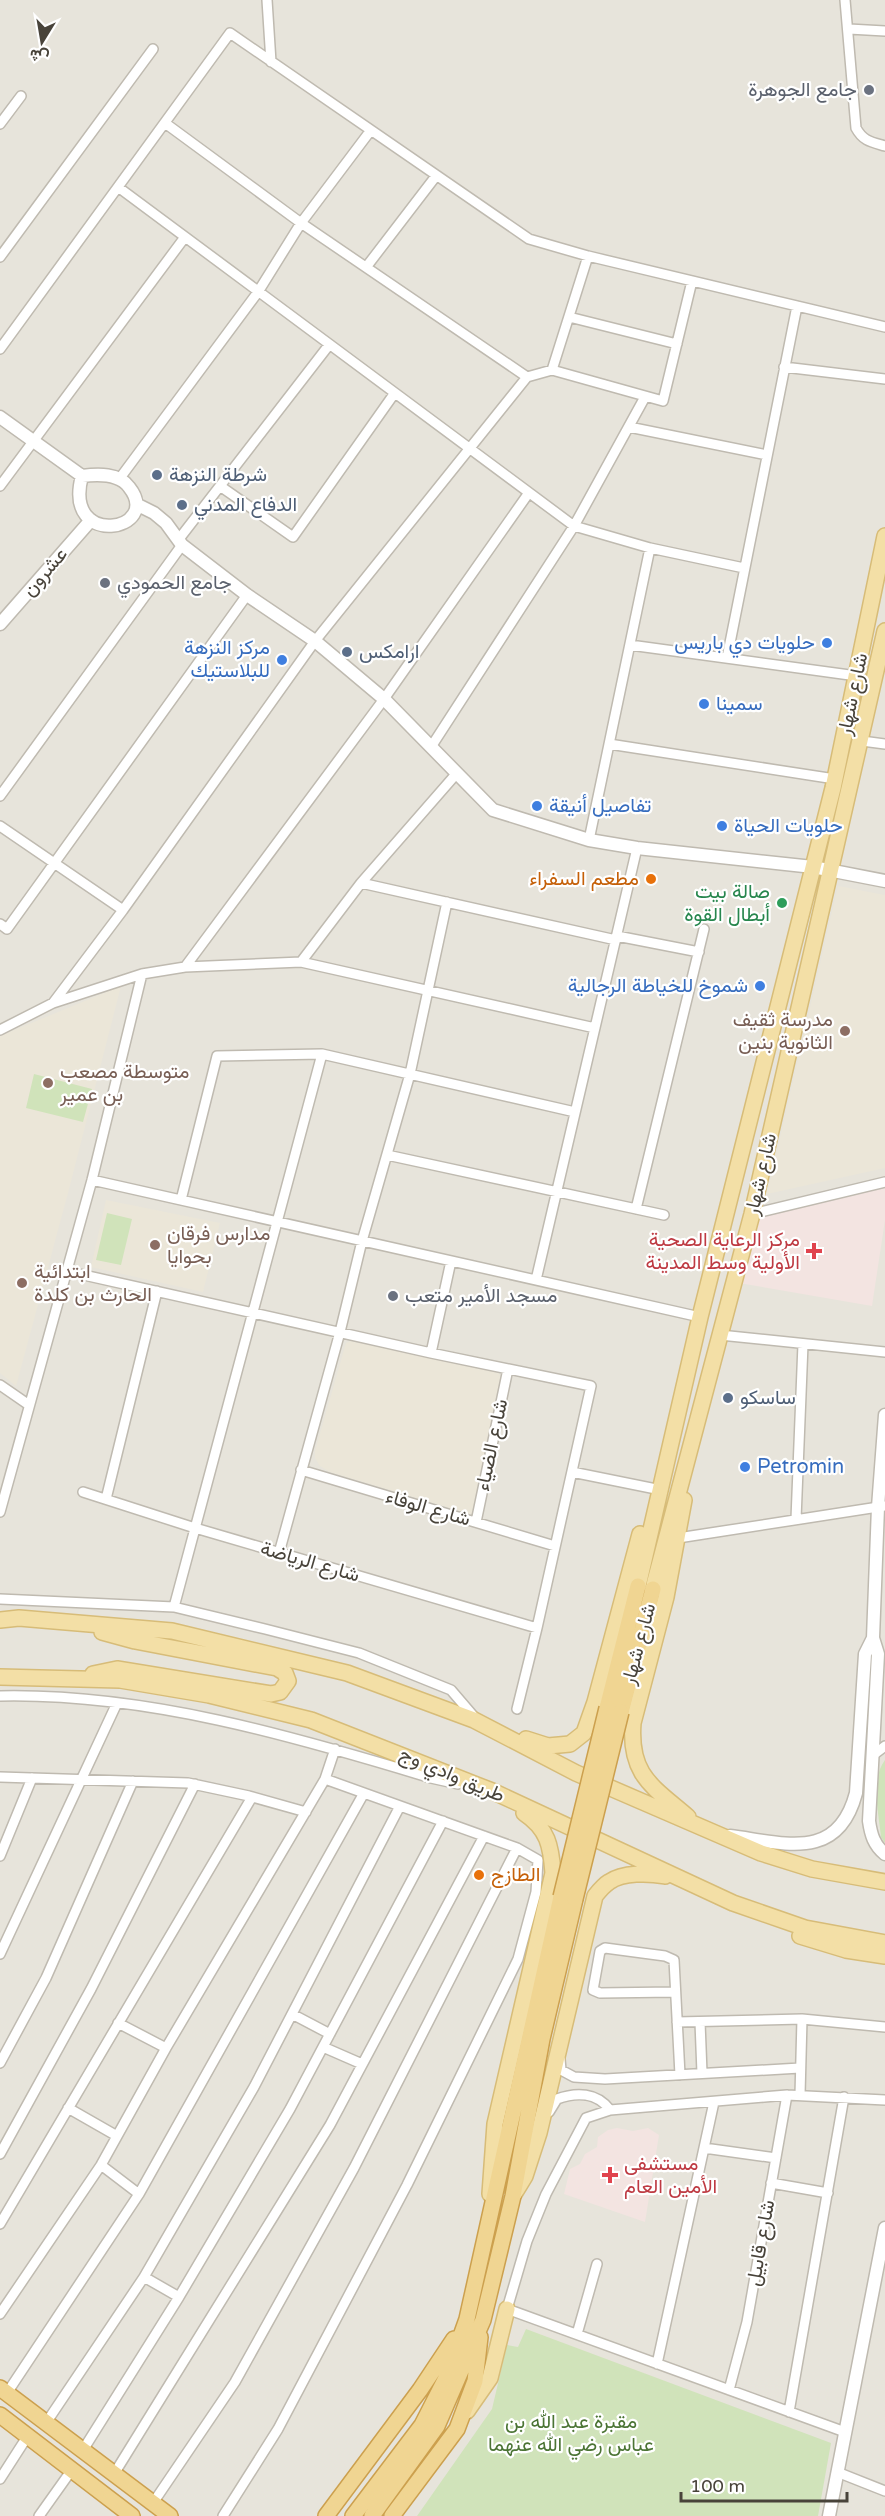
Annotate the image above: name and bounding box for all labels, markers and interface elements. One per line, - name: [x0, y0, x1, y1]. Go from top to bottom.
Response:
- north arrow: [12, 12, 72, 72]
- text: ش: [28, 44, 51, 67]
- place label: جامع الجوهرة: [748, 78, 857, 103]
- marker: جامع الجوهرة: [862, 83, 876, 97]
- place label: شرطة النزهة: [169, 463, 267, 487]
- marker: شرطة النزهة: [150, 468, 164, 482]
- place label: الدفاع المدني: [194, 493, 297, 521]
- marker: الدفاع المدني: [175, 498, 189, 512]
- street label: عشرون: [17, 543, 73, 601]
- place label: جامع الحمودي: [117, 571, 232, 599]
- marker: جامع الحمودي: [98, 576, 112, 590]
- place label: حلويات دي باريس: [674, 631, 815, 659]
- place label: مركز النزهة للبلاستيك: [184, 636, 270, 683]
- marker: حلويات دي باريس: [820, 636, 834, 650]
- place label: ارامكس: [359, 640, 419, 664]
- marker: ارامكس: [340, 645, 354, 659]
- street label: شارع شهار: [832, 651, 874, 738]
- marker: مركز النزهة للبلاستيك: [275, 653, 289, 667]
- place label: سمينا: [716, 692, 762, 716]
- marker: سمينا: [697, 697, 711, 711]
- place label: تفاصيل أنيقة: [549, 794, 652, 818]
- marker: تفاصيل أنيقة: [530, 799, 544, 813]
- place label: حلويات الحياة: [734, 814, 843, 838]
- marker: حلويات الحياة: [715, 819, 729, 833]
- place label: مطعم السفراء: [529, 867, 639, 891]
- marker: مطعم السفراء: [644, 872, 658, 886]
- place label: صالة بيت أبطال القوة: [684, 880, 770, 927]
- marker: صالة بيت أبطال القوة: [775, 896, 789, 910]
- place label: شموخ للخياطة الرجالية: [568, 974, 748, 999]
- marker: شموخ للخياطة الرجالية: [753, 979, 767, 993]
- place label: مدرسة ثقيف الثانوية بنين: [733, 1008, 833, 1055]
- marker: مدرسة ثقيف الثانوية بنين: [838, 1024, 852, 1038]
- place label: متوسطة مصعب بن عمير: [59, 1060, 189, 1107]
- marker: متوسطة مصعب بن عمير: [41, 1076, 55, 1090]
- street label: شارع شهار: [740, 1131, 783, 1218]
- place label: مدارس فرقان بحوايا: [167, 1222, 270, 1269]
- place label: مركز الرعاية الصحية الأولية وسط المدينة: [646, 1228, 800, 1275]
- marker: مدارس فرقان بحوايا: [148, 1238, 162, 1252]
- marker: مركز الرعاية الصحية الأولية وسط المدينة: [805, 1242, 823, 1260]
- place label: ابتدائية الحارث بن كلدة: [34, 1260, 152, 1307]
- marker: ابتدائية الحارث بن كلدة: [15, 1276, 29, 1290]
- place label: مسجد الأمير متعب: [405, 1284, 557, 1308]
- marker: مسجد الأمير متعب: [386, 1289, 400, 1303]
- place label: ساسكو: [740, 1386, 796, 1410]
- marker: ساسكو: [721, 1391, 735, 1405]
- street label: شارع الضياء: [471, 1397, 514, 1493]
- place label: Petromin: [757, 1455, 844, 1479]
- marker: Petromin: [738, 1460, 752, 1474]
- street label: شارع الوفاء: [383, 1484, 473, 1533]
- street label: شارع الرياضة: [257, 1536, 362, 1589]
- street label: شارع شهار: [616, 1601, 662, 1689]
- street label: طريق وادي وج: [394, 1742, 508, 1812]
- place label: الطازج: [491, 1863, 540, 1888]
- marker: الطازج: [472, 1868, 486, 1882]
- place label: مستشفى الأمين العام: [624, 2152, 717, 2199]
- marker: مستشفى الأمين العام: [601, 2166, 619, 2184]
- street label: شارع قابيل: [742, 2198, 781, 2288]
- park label: مقبرة عبد الله بن عباس رضي الله عنهما: [488, 2409, 654, 2461]
- scale bar: [681, 2465, 848, 2503]
- text: 100 m: [690, 2475, 745, 2497]

